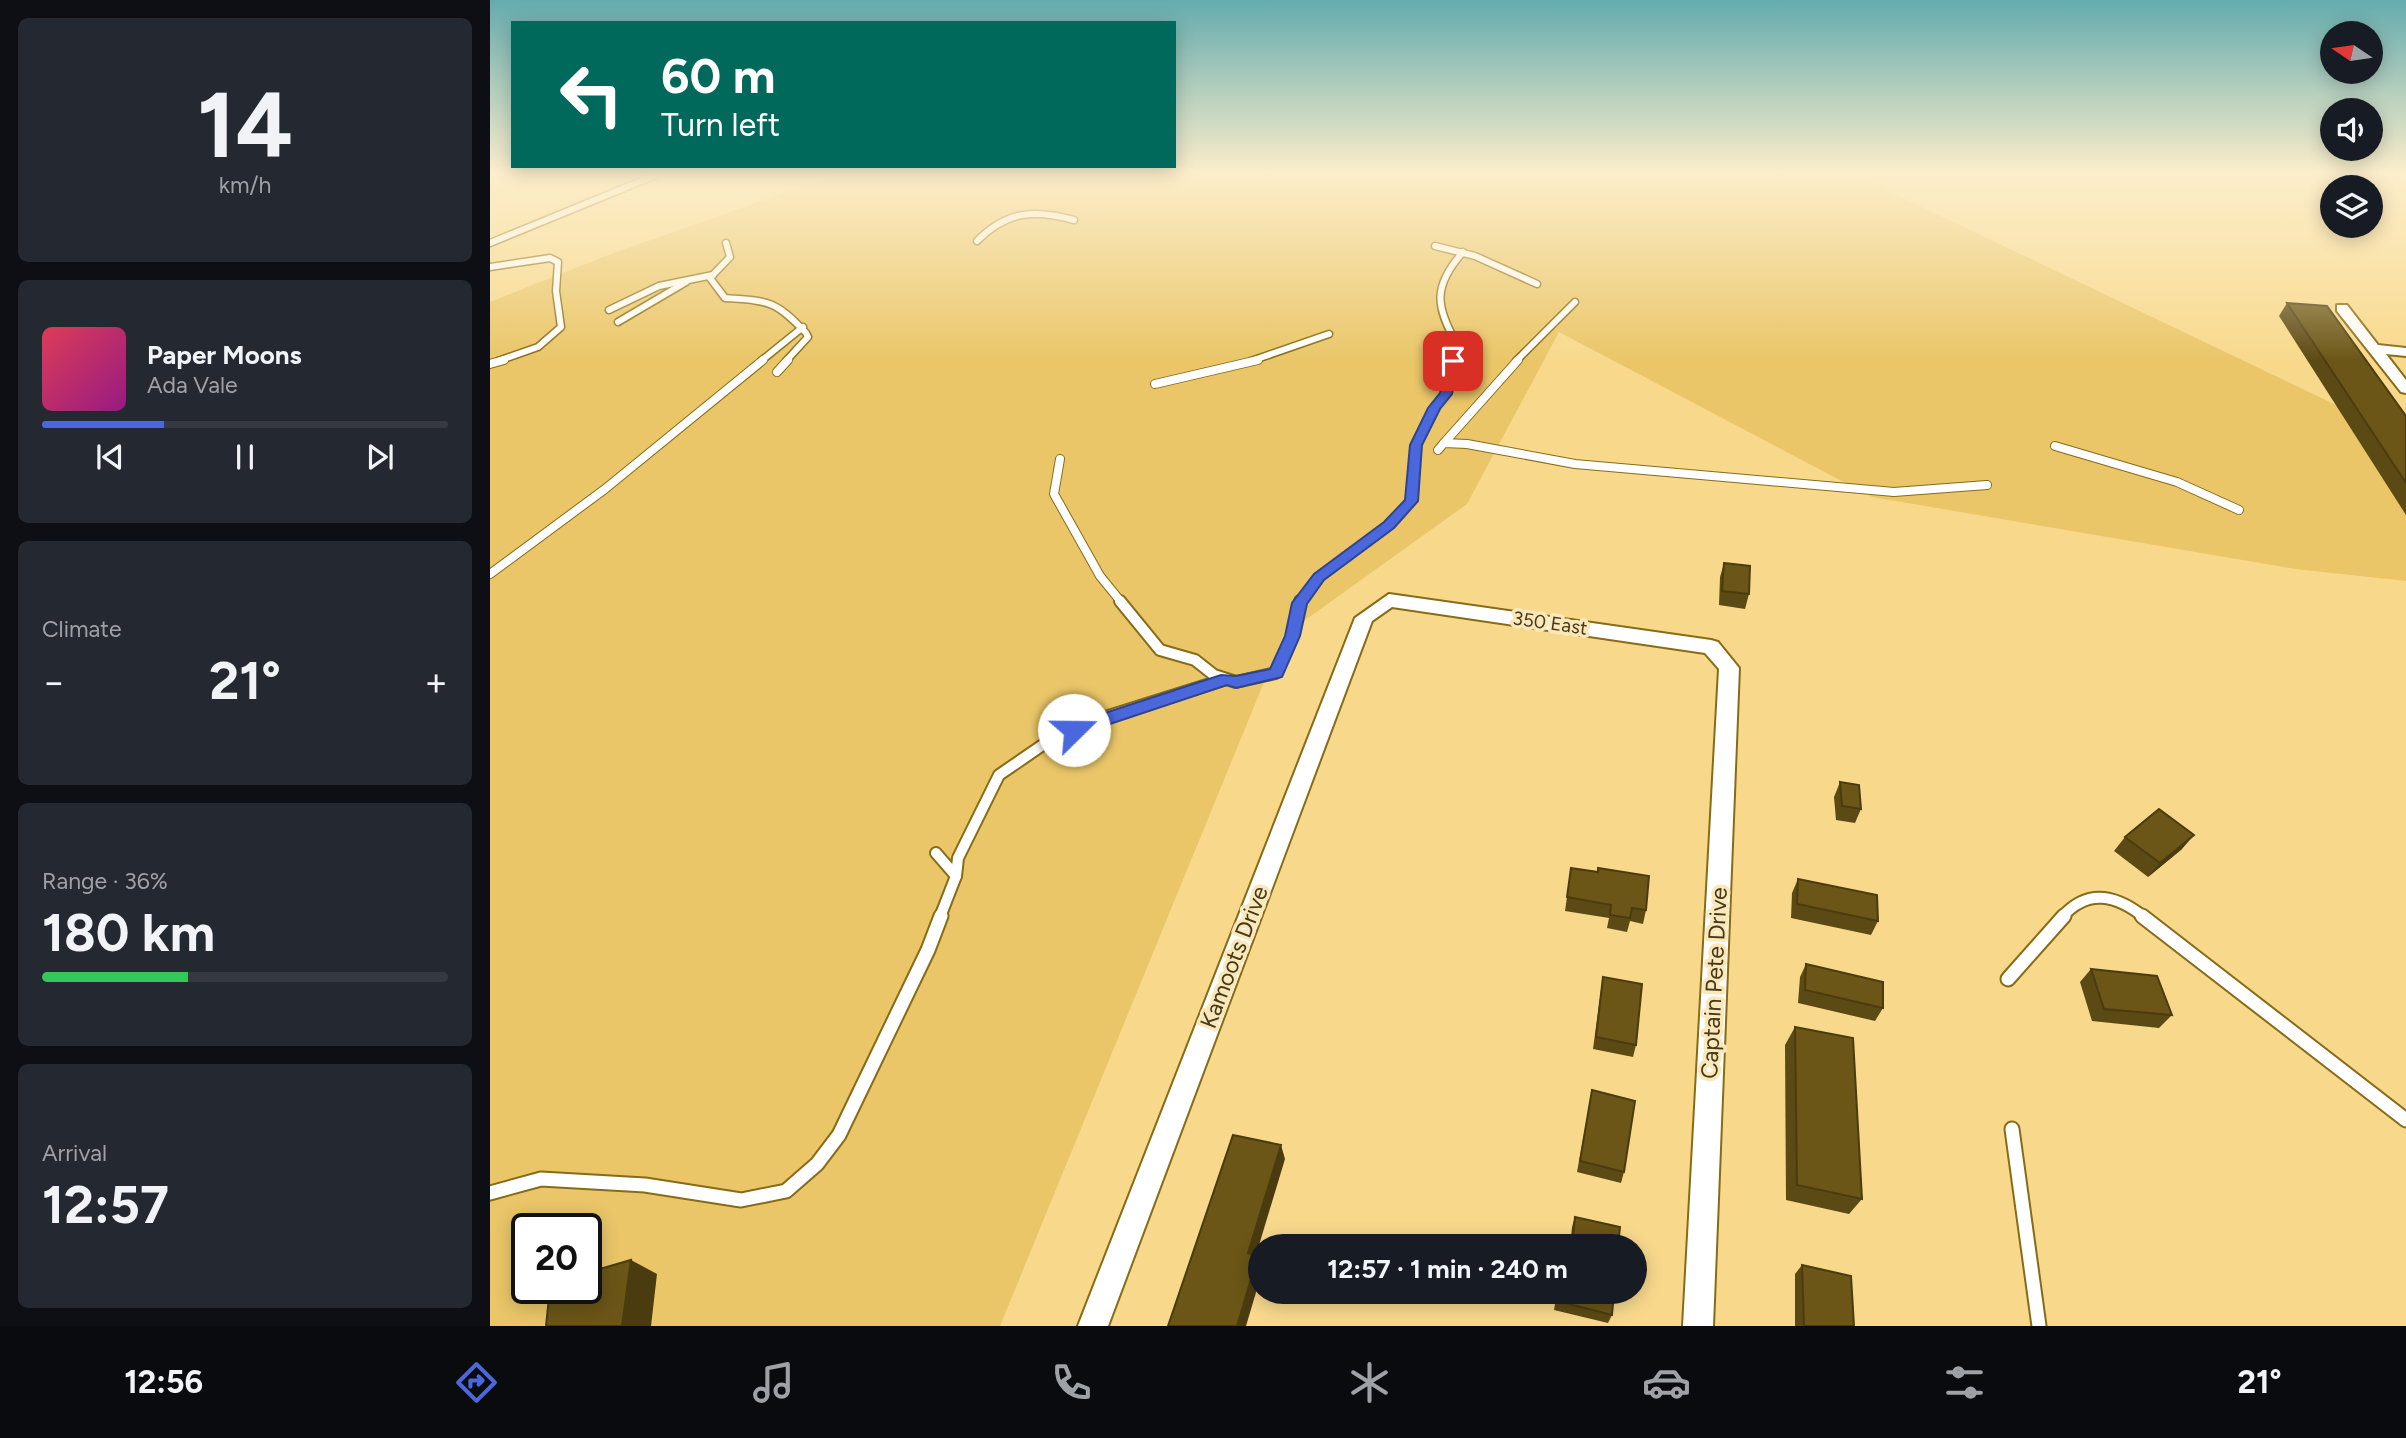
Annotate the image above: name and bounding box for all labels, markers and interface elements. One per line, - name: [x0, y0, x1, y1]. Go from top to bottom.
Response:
- north arrow: [2320, 21, 2384, 84]
- map controls: [2320, 21, 2383, 238]
- text: 60 m: [661, 46, 776, 105]
- icon: left: [546, 49, 637, 140]
- text: 14: [197, 71, 293, 180]
- button: sound: [2320, 98, 2383, 161]
- text: Turn left: [661, 106, 780, 144]
- text: km/h: [219, 171, 271, 199]
- button: layers: [2320, 175, 2383, 238]
- pin: [1423, 331, 1483, 391]
- text: Paper Moons: [147, 339, 302, 371]
- icon: arrive: [1434, 342, 1472, 380]
- text: Ada Vale: [147, 371, 238, 399]
- icon: previous: [91, 438, 129, 476]
- icon: pause: [226, 438, 264, 476]
- icon: next: [361, 438, 399, 476]
- street label: 350 East: [1511, 606, 1589, 640]
- text: Climate: [42, 615, 121, 643]
- text: 21°: [209, 650, 281, 712]
- text: −: [42, 659, 66, 705]
- text: +: [424, 659, 448, 705]
- position arrow: [1037, 693, 1111, 767]
- text: Range · 36%: [42, 867, 168, 895]
- street label: Kamoots Drive: [1194, 882, 1274, 1032]
- street label: Captain Pete Drive: [1695, 886, 1733, 1080]
- text: 180 km: [42, 902, 215, 964]
- text: Arrival: [42, 1139, 107, 1167]
- text: 12:57: [42, 1174, 169, 1236]
- speed limit sign: 20: [511, 1213, 602, 1304]
- text: 12:57 · 1 min · 240 m: [1327, 1253, 1568, 1285]
- icon: directions: [452, 1358, 501, 1407]
- icon: music: [749, 1358, 798, 1407]
- icon: phone: [1047, 1358, 1096, 1407]
- icon: climate: [1345, 1358, 1394, 1407]
- icon: car: [1642, 1358, 1691, 1407]
- icon: filters: [1940, 1358, 1989, 1407]
- text: 12:56: [124, 1363, 203, 1401]
- text: 21°: [2238, 1363, 2282, 1401]

